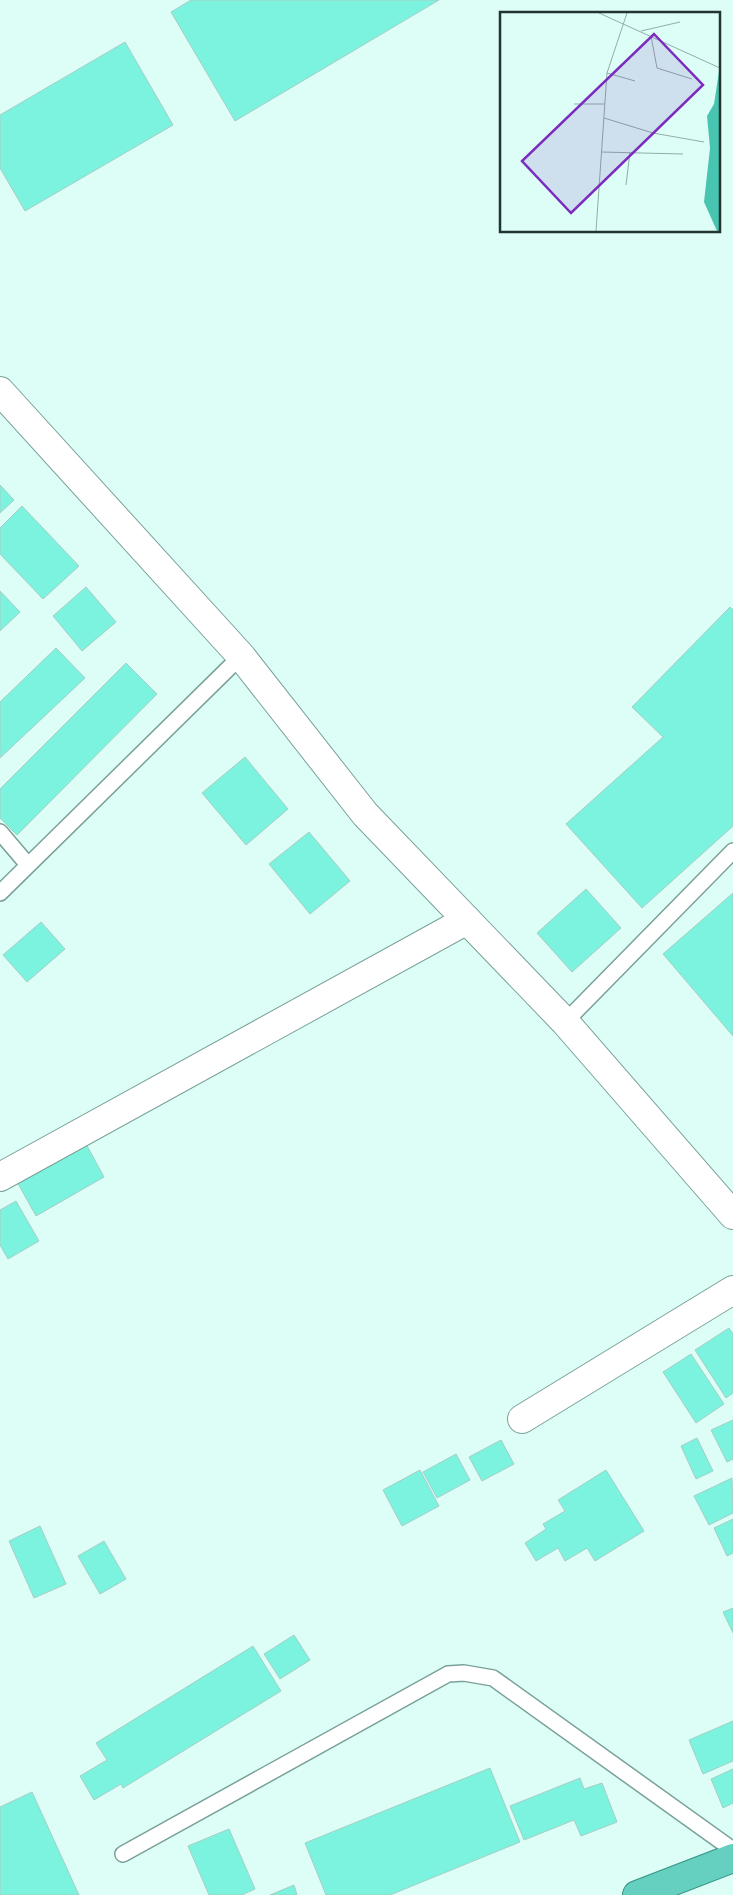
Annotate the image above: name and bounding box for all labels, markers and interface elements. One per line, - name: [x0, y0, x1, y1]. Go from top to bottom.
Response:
- inset map: [500, 12, 720, 232]

